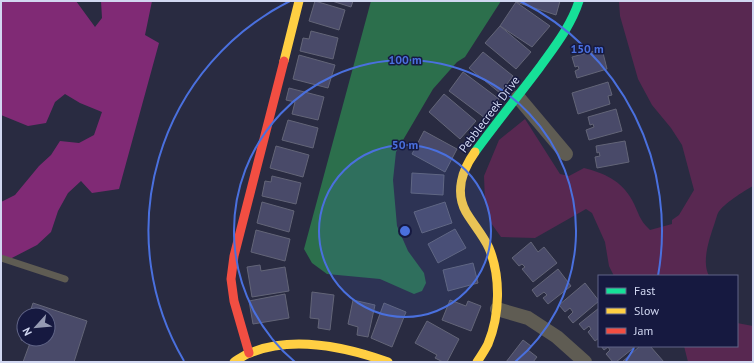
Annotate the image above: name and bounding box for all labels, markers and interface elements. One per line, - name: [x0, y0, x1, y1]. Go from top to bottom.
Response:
- text: 150 m: [570, 41, 604, 56]
- text: 100 m: [388, 52, 422, 67]
- street label: Pebblecreek Drive: [455, 73, 523, 155]
- text: 50 m: [392, 137, 418, 152]
- centre of rings: [398, 224, 412, 238]
- legend: [598, 275, 738, 347]
- text: Fast: [634, 283, 655, 298]
- text: Slow: [634, 303, 659, 318]
- north arrow: [16, 307, 56, 347]
- text: Jam: [633, 323, 653, 338]
- text: N: [19, 325, 35, 338]

